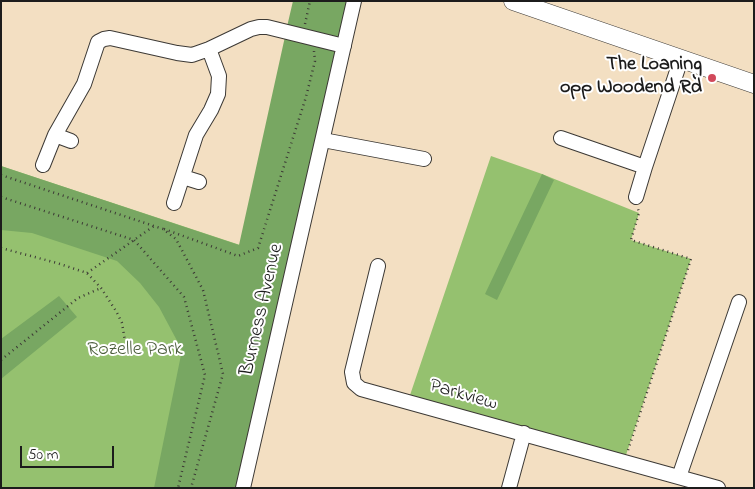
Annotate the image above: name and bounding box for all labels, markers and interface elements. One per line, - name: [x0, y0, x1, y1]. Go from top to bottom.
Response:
- place label: The Loaning opp Woodend Rd: [560, 54, 702, 101]
- marker: The Loaning opp Woodend Rd: [706, 72, 718, 84]
- street label: Burness Avenue: [236, 242, 290, 378]
- park label: Rozelle Park: [87, 339, 183, 363]
- street label: Parkview: [426, 375, 500, 417]
- scale bar: [22, 436, 116, 468]
- text: 50 m: [28, 444, 58, 466]

